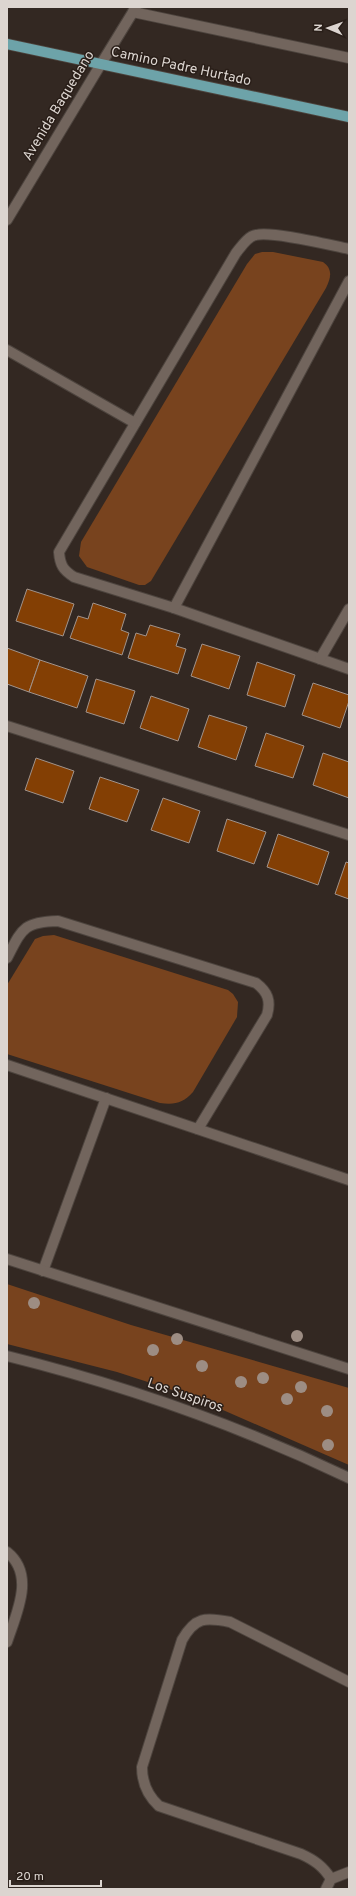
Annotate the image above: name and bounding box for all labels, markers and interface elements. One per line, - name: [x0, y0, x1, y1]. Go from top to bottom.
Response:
- north arrow: [308, 8, 348, 48]
- text: N: [312, 23, 326, 32]
- street label: Camino Padre Hurtado: [109, 44, 253, 90]
- street label: Avenida Baquedano: [19, 48, 99, 164]
- street label: Los Suspiros: [145, 1375, 225, 1417]
- scale bar: [10, 1862, 101, 1888]
- text: 20 m: [16, 1869, 44, 1885]

